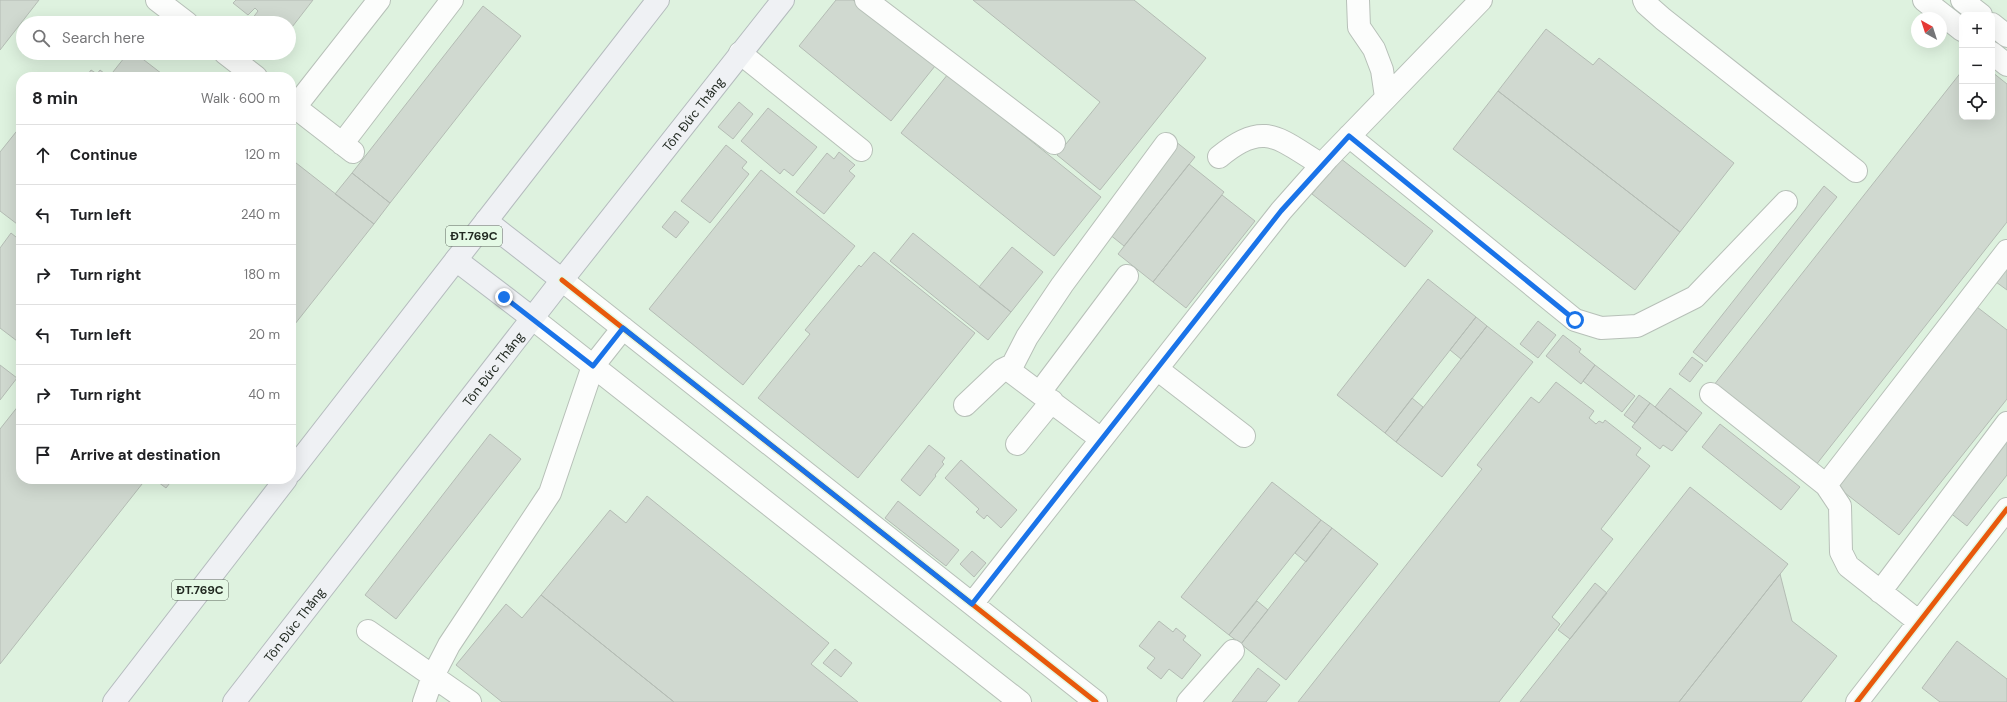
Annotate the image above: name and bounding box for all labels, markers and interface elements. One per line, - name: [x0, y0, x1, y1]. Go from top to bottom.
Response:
- north arrow: [1911, 12, 1947, 48]
- map controls: [1959, 12, 1995, 120]
- button: +: [1959, 12, 1995, 48]
- search box: [16, 16, 296, 60]
- icon: search: [30, 27, 52, 49]
- text: Search here: [62, 28, 145, 48]
- button: −: [1959, 48, 1995, 84]
- street label: Tôn Đức Thắng: [658, 73, 728, 155]
- button: locate: [1959, 84, 1995, 120]
- text: 8 min: [32, 87, 78, 109]
- text: Walk · 600 m: [201, 90, 280, 107]
- icon: ahead: [32, 144, 54, 166]
- text: Continue: [70, 145, 138, 165]
- text: 120 m: [245, 146, 280, 163]
- icon: left: [32, 204, 54, 226]
- text: Turn left: [70, 205, 131, 225]
- text: 240 m: [241, 206, 280, 223]
- road number: ĐT.769C: [446, 226, 502, 246]
- icon: right: [32, 264, 54, 286]
- text: Turn right: [70, 265, 141, 285]
- text: 180 m: [244, 266, 280, 283]
- route end: [495, 288, 513, 306]
- route start: [1566, 311, 1584, 329]
- icon: left: [32, 324, 54, 346]
- text: Turn left: [70, 325, 131, 345]
- text: 20 m: [249, 326, 280, 343]
- street label: Tôn Đức Thắng: [459, 328, 527, 410]
- icon: right: [32, 384, 54, 406]
- text: Turn right: [70, 385, 141, 405]
- text: 40 m: [248, 386, 280, 403]
- icon: arrive: [32, 444, 54, 466]
- text: Arrive at destination: [70, 445, 221, 465]
- road number: ĐT.769C: [172, 580, 228, 600]
- street label: Tôn Đức Thắng: [260, 584, 329, 665]

